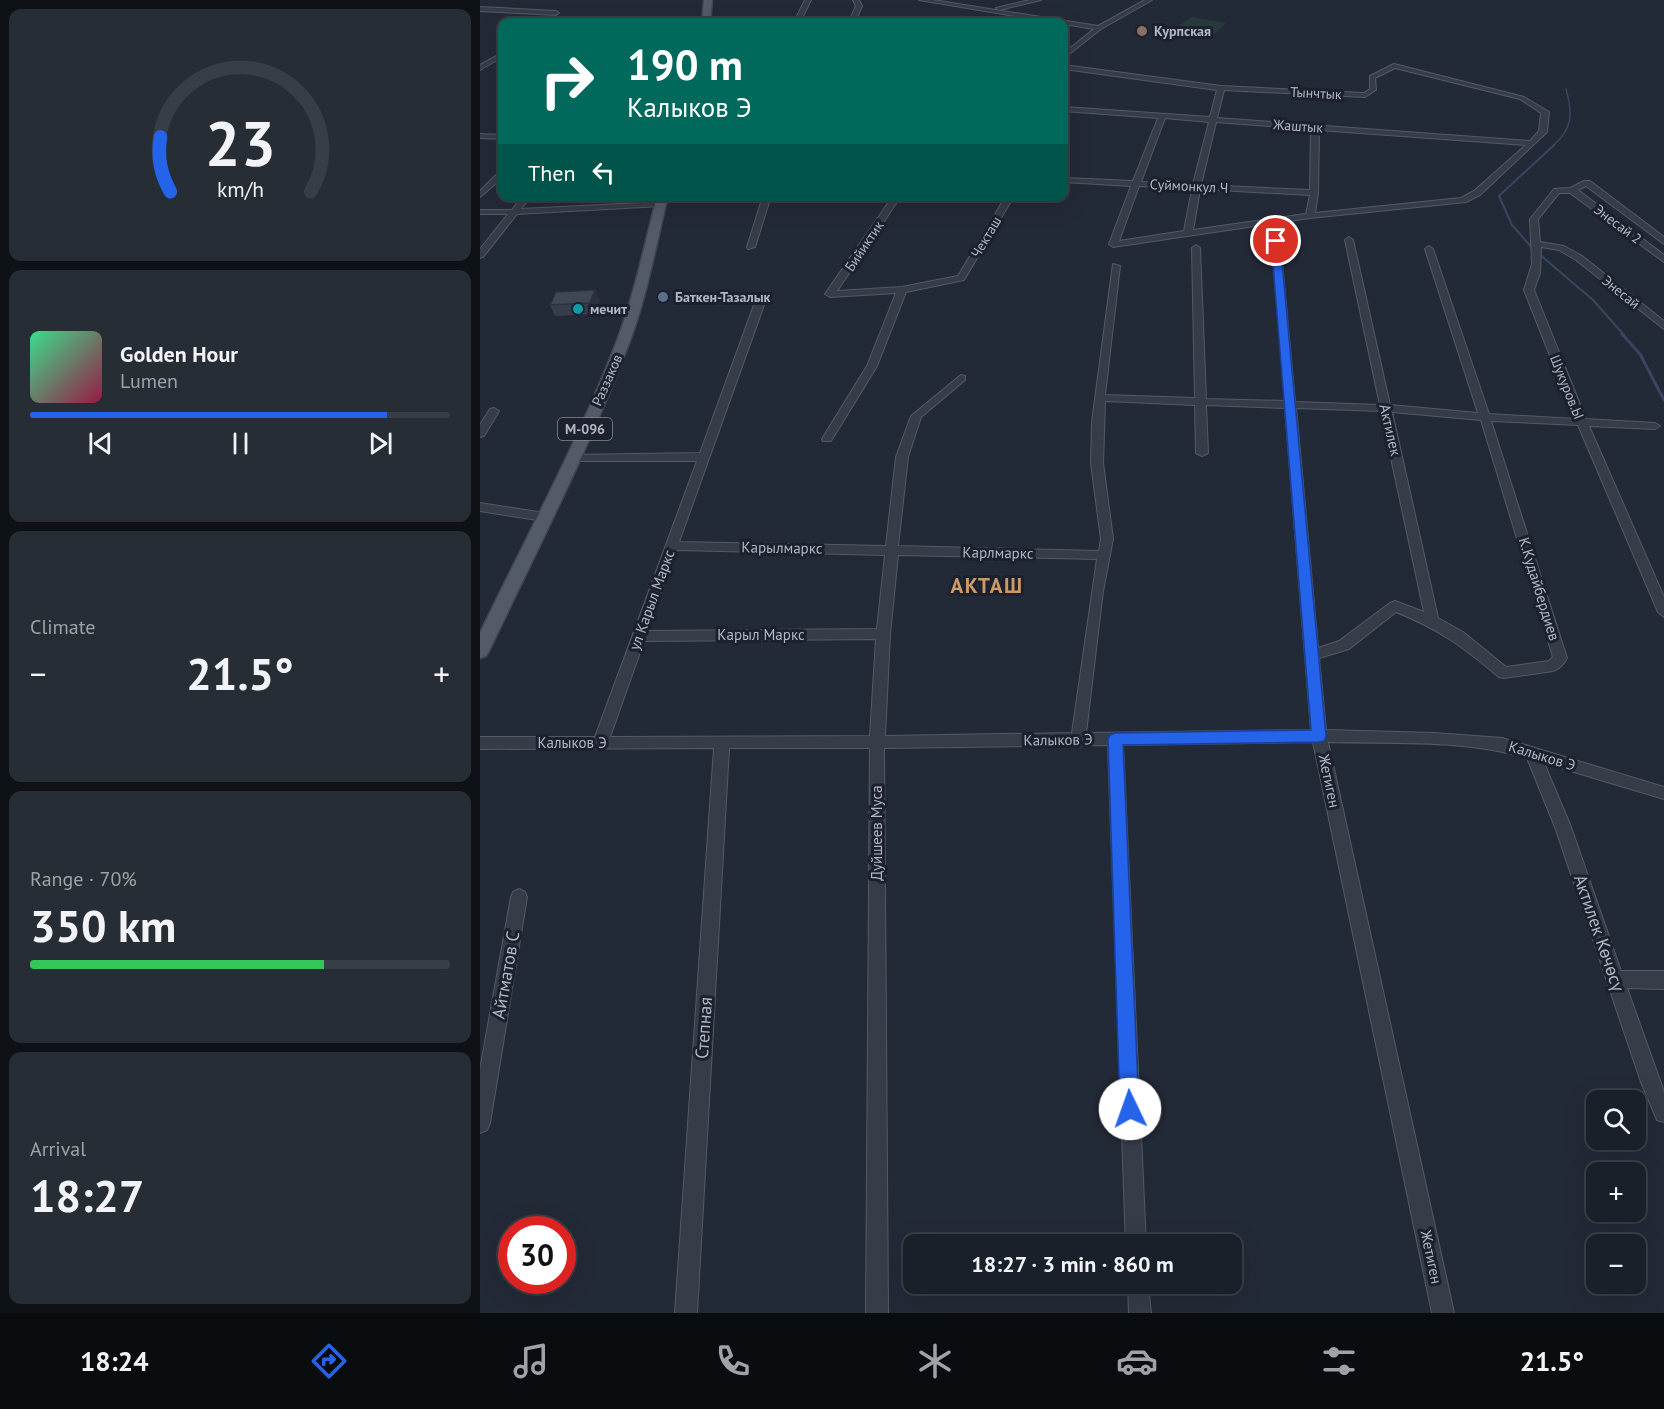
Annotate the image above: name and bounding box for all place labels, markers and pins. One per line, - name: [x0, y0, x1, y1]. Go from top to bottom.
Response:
- place label: Курпская: [1154, 22, 1211, 40]
- marker: Курпская: [1135, 24, 1149, 38]
- pin: [1250, 215, 1301, 266]
- place label: Баткен-Тазалык: [675, 288, 771, 306]
- marker: Баткен-Тазалык: [656, 290, 670, 304]
- place label: мечит: [590, 300, 627, 318]
- marker: мечит: [571, 302, 585, 316]

